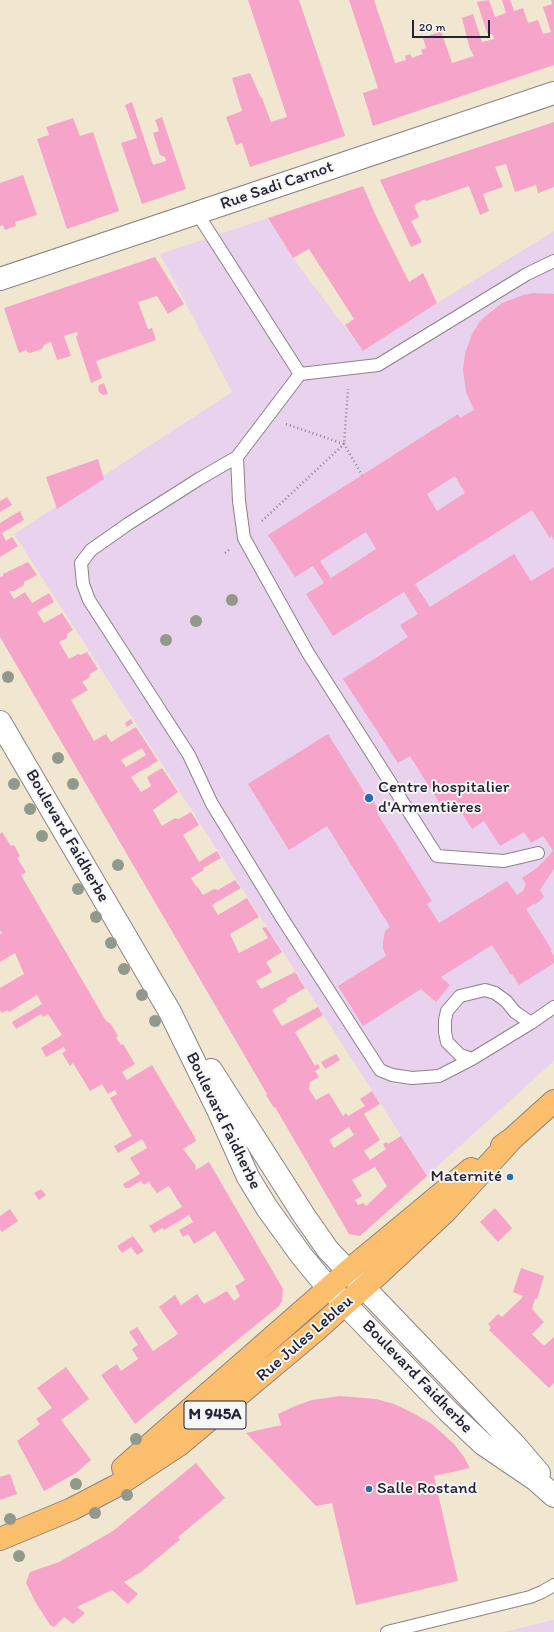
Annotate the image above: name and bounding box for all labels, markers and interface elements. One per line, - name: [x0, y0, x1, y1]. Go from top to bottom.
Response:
- scale bar: [414, 12, 492, 38]
- text: 20 m: [419, 20, 446, 34]
- street label: Rue Sadi Carnot: [218, 157, 336, 215]
- street label: Boulevard Faidherbe: [21, 766, 113, 906]
- place label: Centre hospitalier d'Armentières: [378, 778, 510, 818]
- marker: Centre hospitalier d'Armentières: [363, 792, 375, 804]
- street label: Boulevard Faidherbe: [181, 1049, 265, 1193]
- place label: Maternité: [431, 1167, 502, 1187]
- marker: Maternité: [505, 1172, 515, 1182]
- street label: Rue Jules Lebleu: [253, 1292, 357, 1386]
- street label: Boulevard Faidherbe: [358, 1316, 476, 1438]
- road number: M 945A: [184, 1401, 246, 1429]
- place label: Salle Rostand: [377, 1479, 477, 1499]
- marker: Salle Rostand: [364, 1484, 374, 1494]

